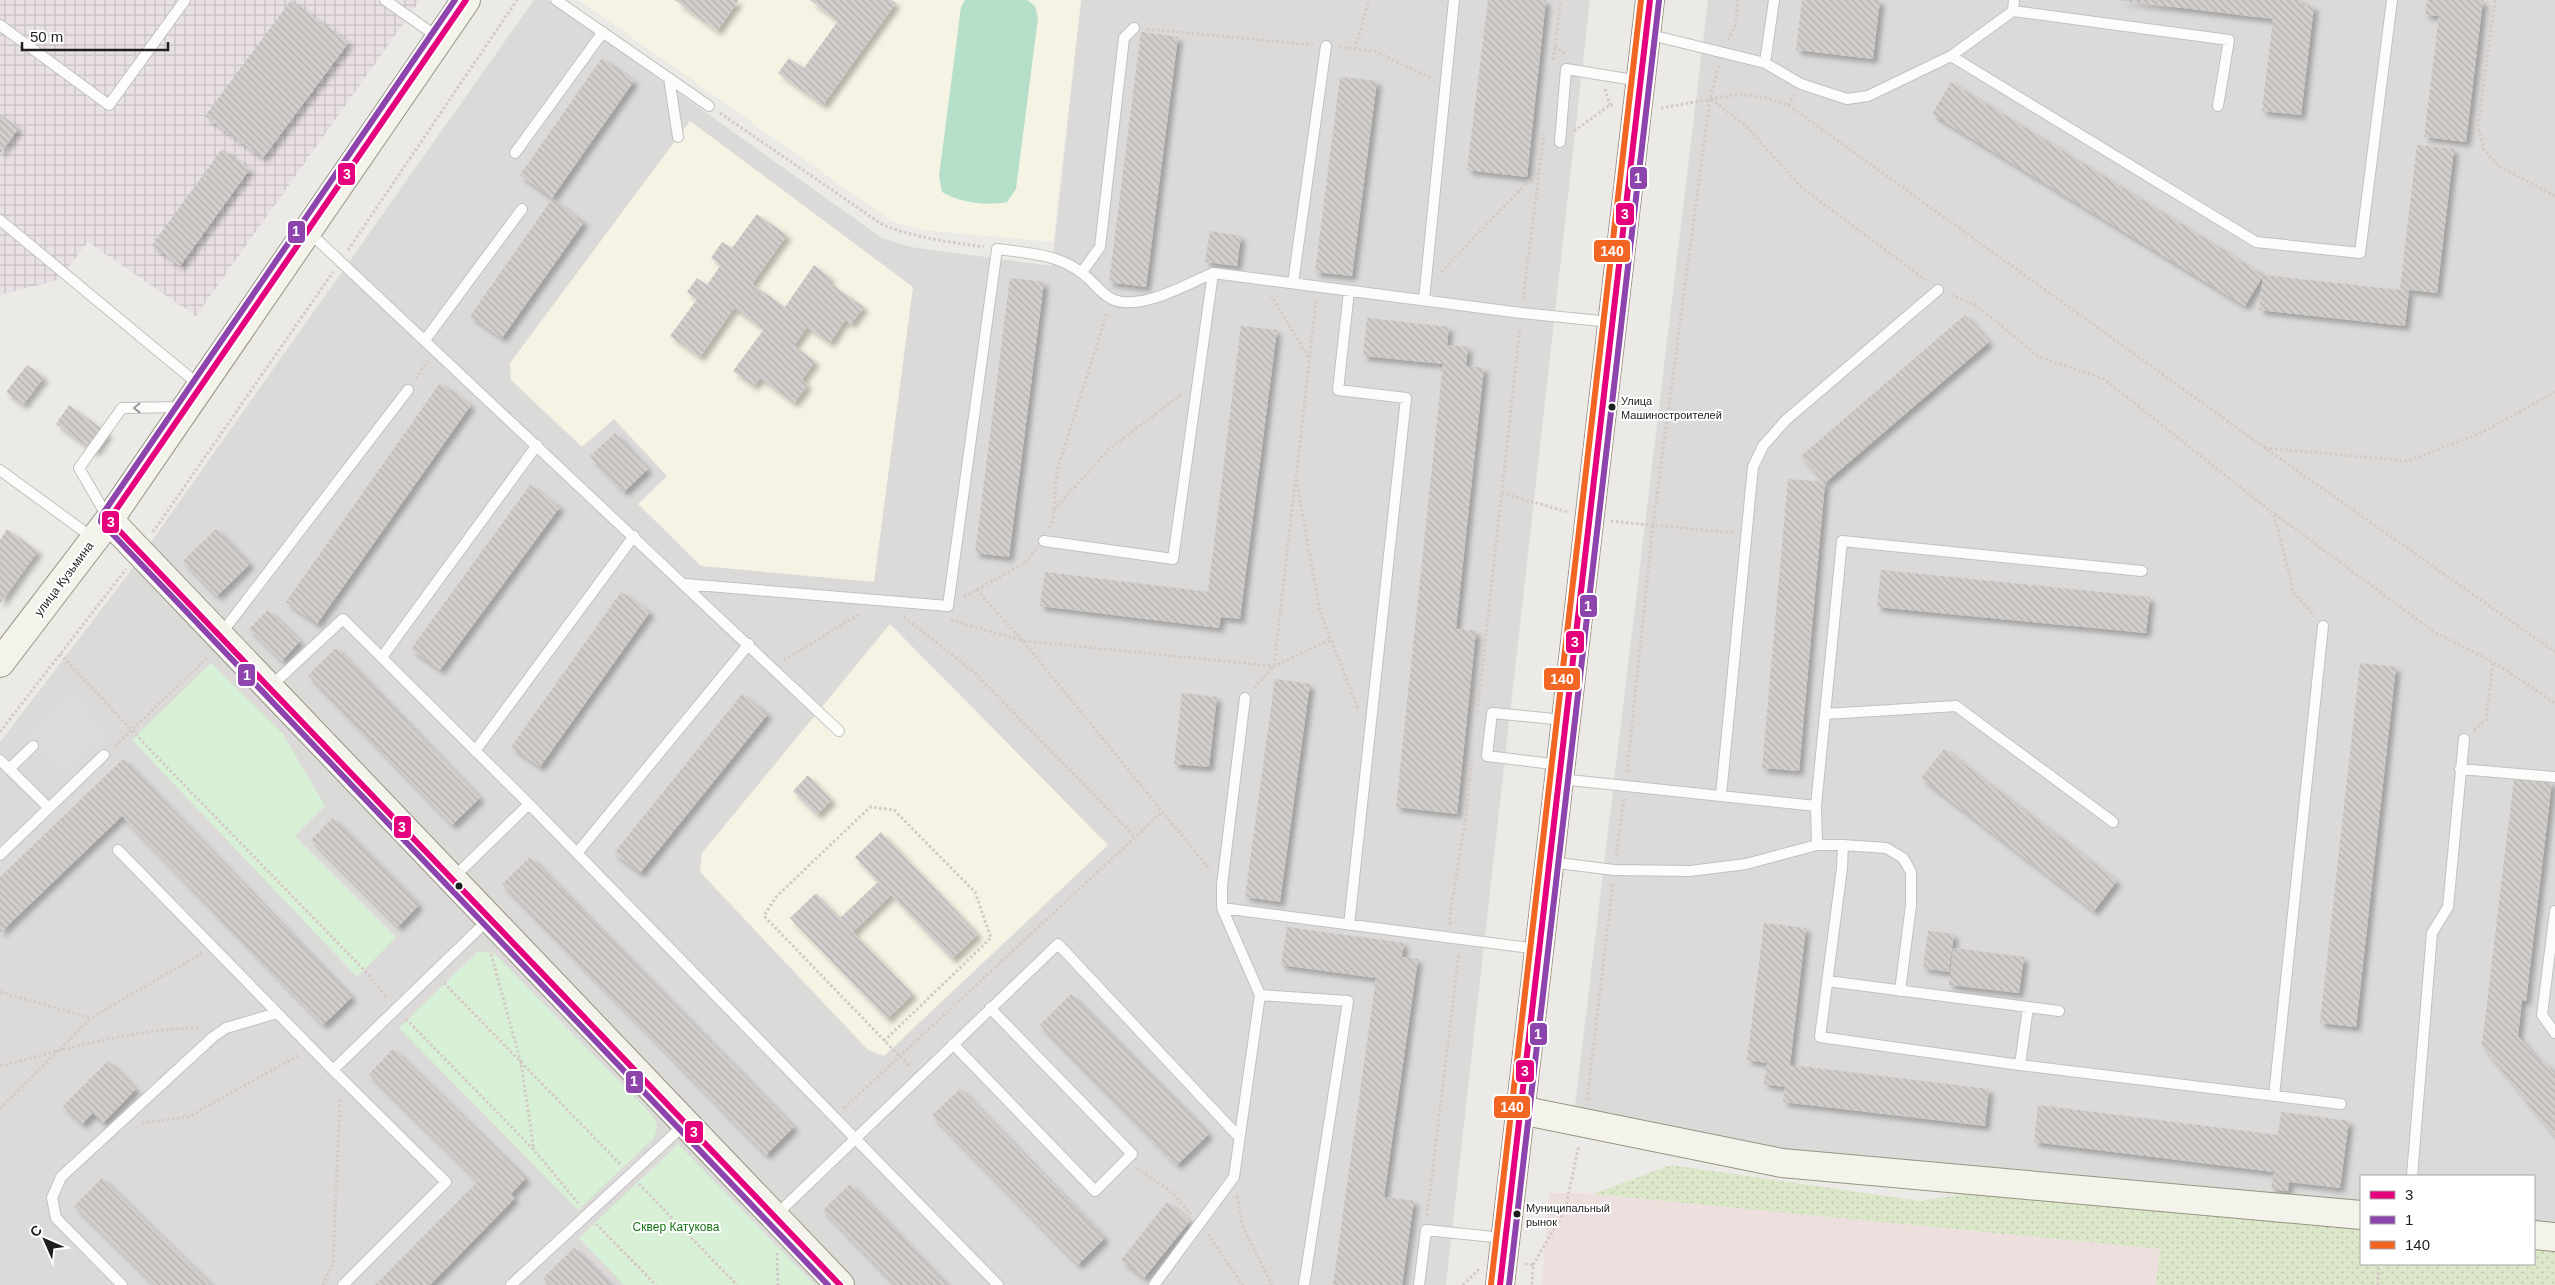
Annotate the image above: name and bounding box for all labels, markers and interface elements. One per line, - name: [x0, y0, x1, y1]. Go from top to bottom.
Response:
- scale bar: [22, 20, 169, 52]
- text: 50 m: [30, 28, 63, 45]
- line badge: 3: [337, 162, 356, 186]
- text: 3: [343, 166, 351, 182]
- line badge: 1: [1629, 166, 1648, 190]
- text: 1: [1634, 170, 1642, 186]
- line badge: 3: [1615, 202, 1635, 226]
- text: 3: [1621, 206, 1629, 222]
- line badge: 1: [287, 220, 306, 244]
- text: 1: [292, 223, 300, 239]
- line badge: 140: [1593, 239, 1631, 263]
- text: 140: [1600, 243, 1624, 259]
- place label: Улица Машиностроителей: [1621, 395, 1722, 421]
- one-way arrow: [133, 402, 141, 413]
- marker: Улица Машиностроителей: [1607, 402, 1617, 412]
- line badge: 3: [101, 510, 120, 534]
- text: 3: [107, 514, 115, 530]
- street label: улица Кузьмина: [32, 539, 97, 619]
- line badge: 1: [1579, 594, 1598, 618]
- text: 1: [1584, 598, 1592, 614]
- line badge: 3: [1565, 630, 1585, 654]
- text: 3: [1571, 634, 1579, 650]
- line badge: 1: [237, 663, 256, 687]
- text: 1: [243, 667, 251, 683]
- line badge: 140: [1543, 667, 1581, 691]
- text: 140: [1550, 671, 1574, 687]
- line badge: 3: [393, 815, 412, 839]
- text: 3: [398, 819, 406, 835]
- unlabelled marker: [454, 881, 464, 891]
- line badge: 1: [1529, 1022, 1548, 1046]
- text: 1: [1534, 1026, 1542, 1042]
- line badge: 3: [1515, 1059, 1535, 1083]
- text: 3: [1521, 1063, 1529, 1079]
- line badge: 1: [625, 1070, 644, 1094]
- text: 1: [630, 1073, 638, 1089]
- line badge: 140: [1493, 1095, 1531, 1119]
- text: 140: [1500, 1099, 1524, 1115]
- line badge: 3: [684, 1120, 704, 1144]
- text: 3: [690, 1124, 698, 1140]
- legend: [2360, 1175, 2535, 1265]
- text: 3: [2405, 1186, 2413, 1203]
- place label: Муниципальный рынок: [1526, 1202, 1610, 1228]
- marker: Муниципальный рынок: [1512, 1209, 1522, 1219]
- text: 1: [2405, 1211, 2413, 1228]
- north arrow: [20, 1215, 70, 1265]
- park label: Сквер Катукова: [633, 1220, 720, 1234]
- text: С: [27, 1222, 45, 1240]
- text: 140: [2405, 1236, 2430, 1253]

